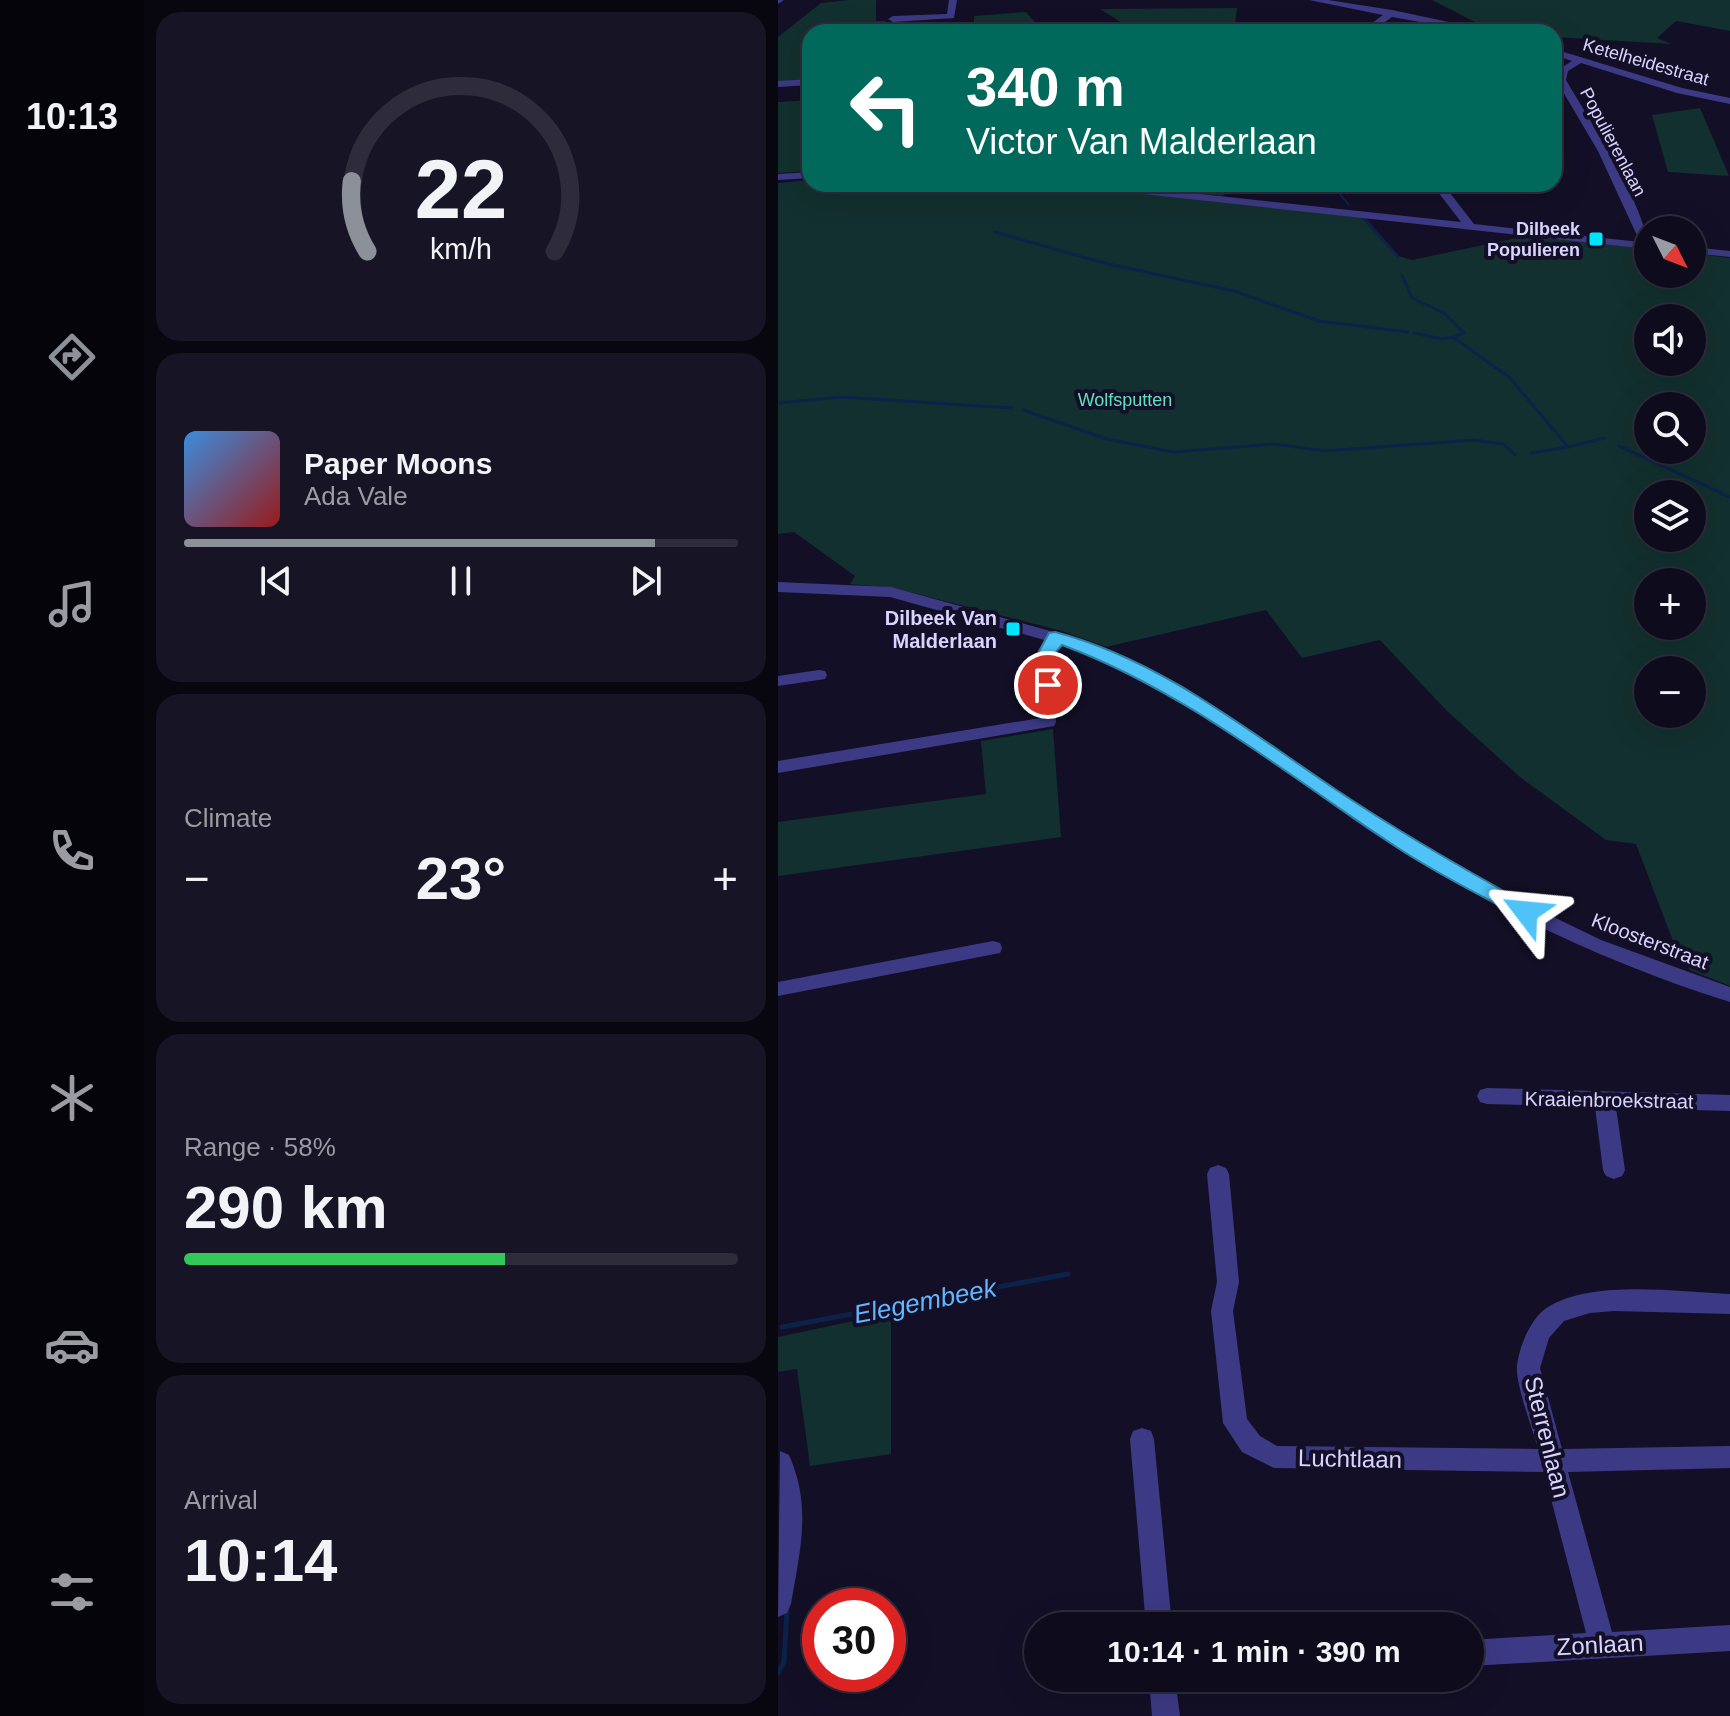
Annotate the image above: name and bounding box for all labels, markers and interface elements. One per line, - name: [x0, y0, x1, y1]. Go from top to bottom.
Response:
- street label: Ketelheidestraat: [1581, 34, 1711, 90]
- text: 340 m: [966, 55, 1125, 118]
- icon: left: [834, 56, 938, 160]
- street label: Populierenlaan: [1576, 84, 1650, 200]
- text: 10:13: [26, 96, 118, 137]
- text: Victor Van Malderlaan: [966, 121, 1317, 162]
- text: 22: [415, 143, 507, 236]
- north arrow: [1634, 216, 1706, 288]
- map controls: [1634, 216, 1706, 728]
- place label: Dilbeek Populieren: [1487, 219, 1581, 260]
- marker: Dilbeek Populieren: [1587, 230, 1605, 248]
- text: km/h: [430, 234, 492, 266]
- button: sound: [1634, 304, 1706, 376]
- icon: directions: [44, 329, 100, 385]
- park label: Wolfsputten: [1078, 390, 1172, 410]
- button: search: [1634, 392, 1706, 464]
- text: Paper Moons: [304, 447, 492, 480]
- button: layers: [1634, 480, 1706, 552]
- text: Ada Vale: [304, 481, 408, 511]
- icon: previous: [254, 559, 298, 603]
- icon: pause: [439, 559, 483, 603]
- icon: next: [624, 559, 668, 603]
- button: +: [1634, 568, 1706, 640]
- icon: music: [44, 576, 100, 632]
- place label: Dilbeek Van Malderlaan: [885, 607, 997, 652]
- marker: Dilbeek Van Malderlaan: [1004, 620, 1022, 638]
- pin: [1014, 651, 1082, 719]
- button: −: [1634, 656, 1706, 728]
- icon: arrive: [1026, 663, 1070, 707]
- text: Climate: [184, 803, 272, 833]
- icon: phone: [44, 823, 100, 879]
- text: 23°: [416, 845, 506, 912]
- text: −: [184, 854, 210, 903]
- text: +: [712, 854, 738, 903]
- position arrow: [1484, 870, 1568, 954]
- street label: Kloosterstraat: [1588, 909, 1712, 974]
- icon: climate: [44, 1070, 100, 1126]
- street label: Kraaienbroekstraat: [1524, 1088, 1694, 1112]
- text: Range · 58%: [184, 1132, 336, 1162]
- text: 290 km: [184, 1174, 388, 1241]
- water label: Elegembeek: [851, 1272, 1001, 1330]
- icon: car: [44, 1317, 100, 1373]
- street label: Sterrenlaan: [1519, 1373, 1576, 1500]
- street label: Luchtlaan: [1298, 1444, 1402, 1473]
- text: Arrival: [184, 1485, 258, 1515]
- text: 10:14: [184, 1527, 337, 1594]
- icon: filters: [44, 1564, 100, 1620]
- speed limit sign: 30: [802, 1588, 906, 1692]
- street label: Zonlaan: [1556, 1629, 1644, 1660]
- text: 10:14 · 1 min · 390 m: [1107, 1635, 1401, 1668]

